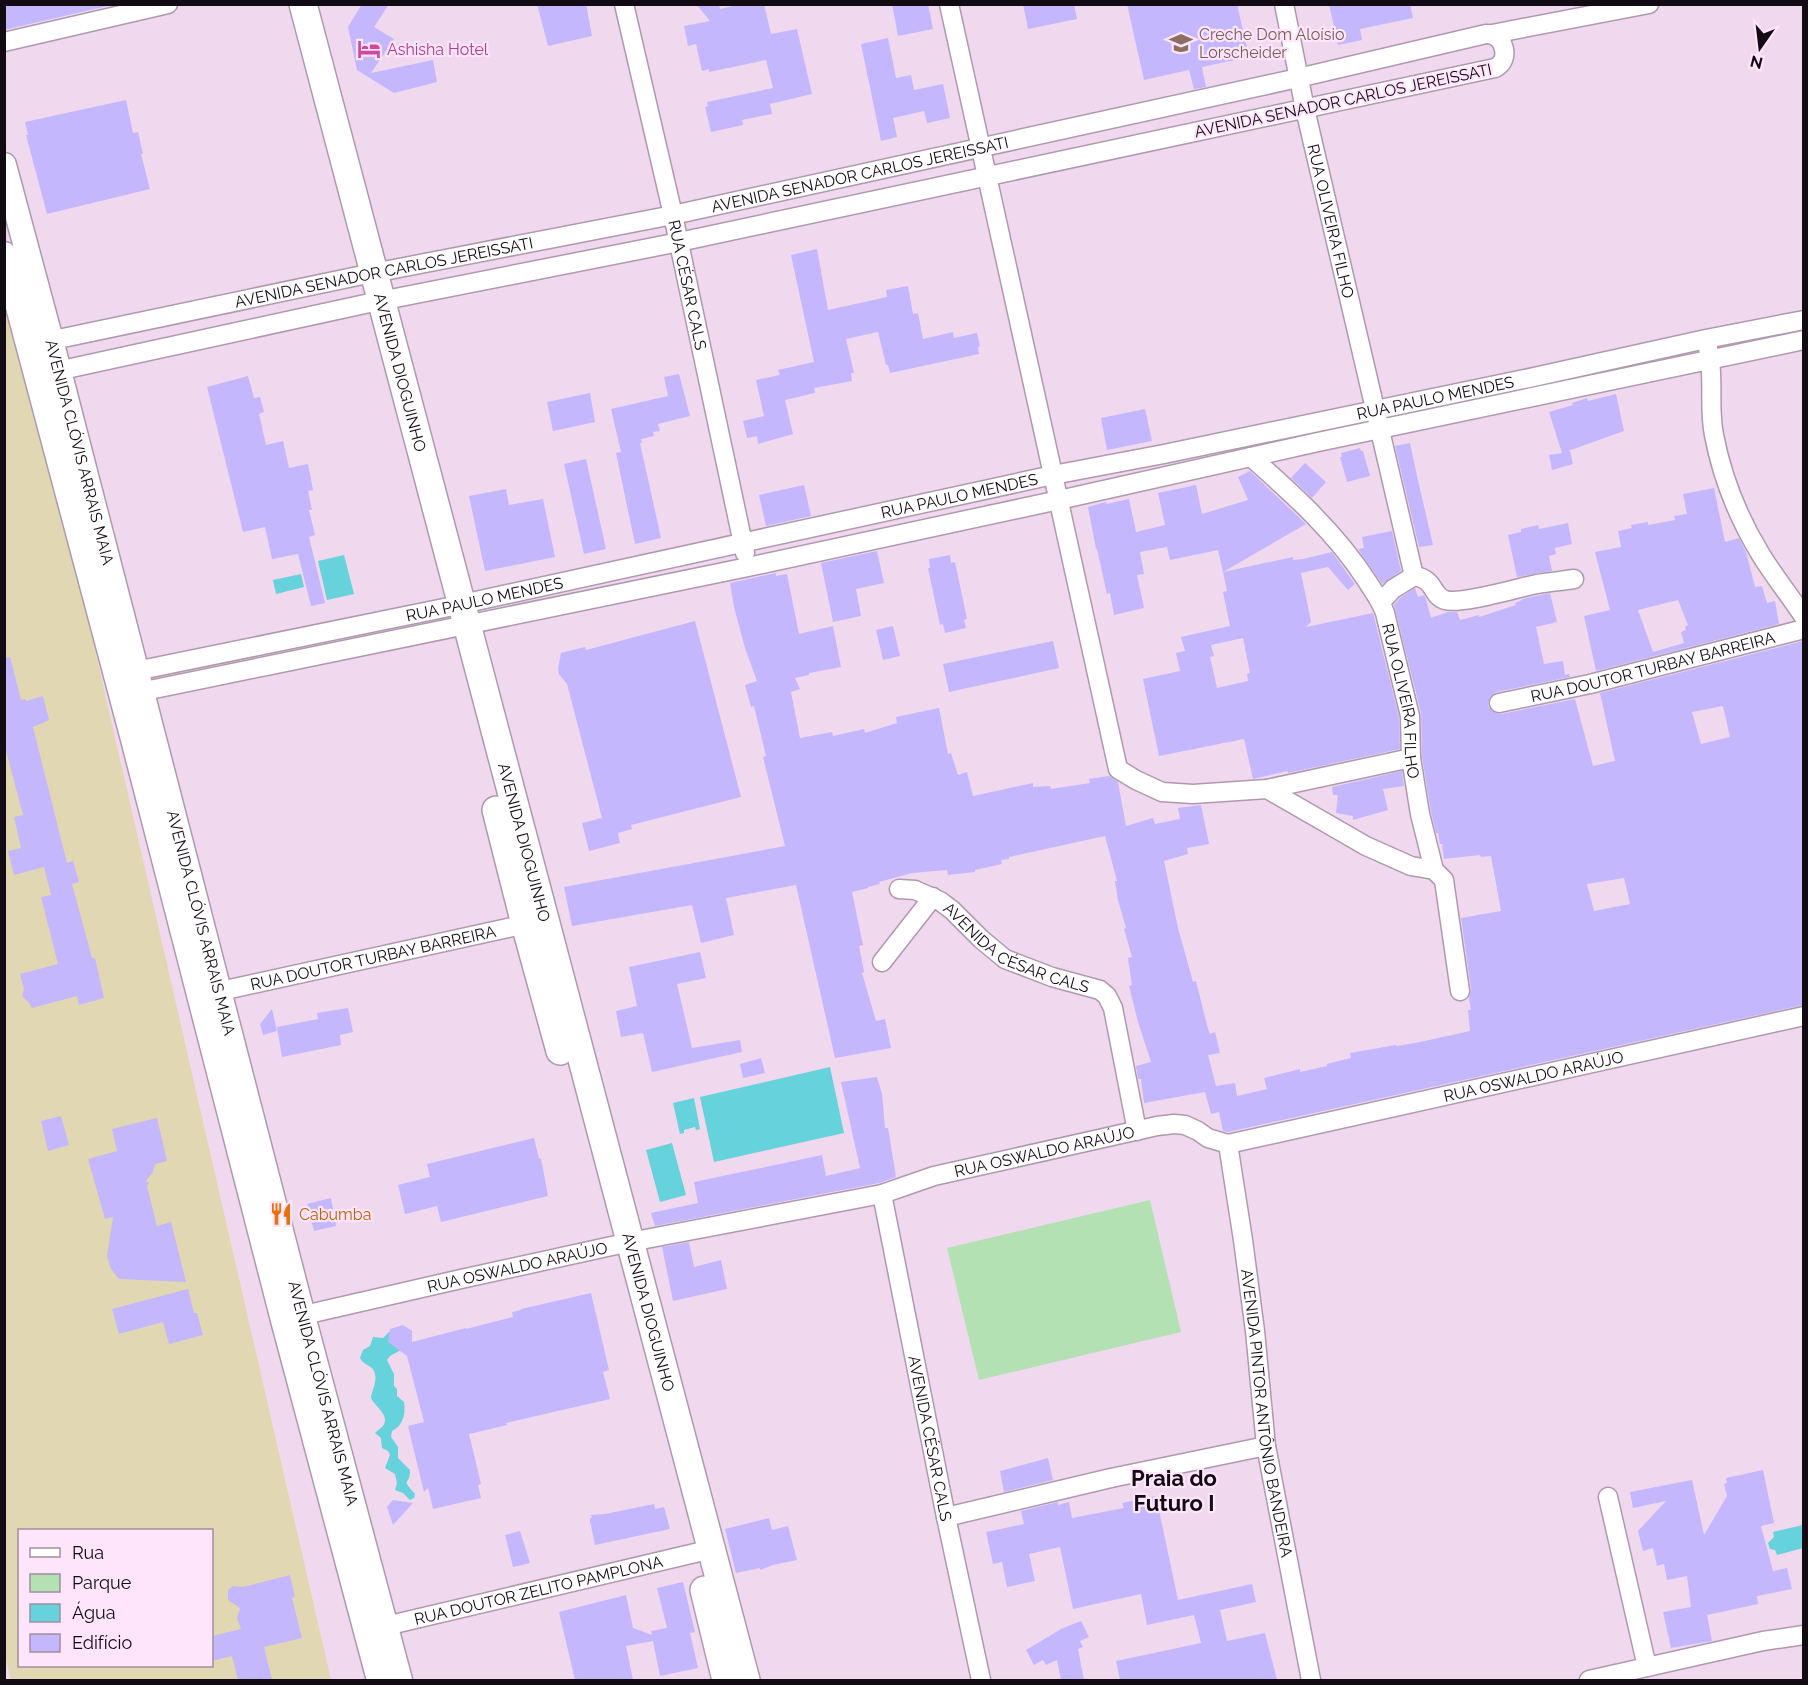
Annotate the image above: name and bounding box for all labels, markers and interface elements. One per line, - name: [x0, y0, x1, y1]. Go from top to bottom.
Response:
- north arrow: [1730, 18, 1790, 78]
- place label: Creche Dom Aloísio Lorscheider: [1199, 25, 1344, 62]
- school or university icon: Creche Dom Aloísio Lorscheider: [1168, 30, 1194, 56]
- hotel icon: Ashisha Hotel: [356, 36, 382, 62]
- place label: Ashisha Hotel: [387, 40, 489, 59]
- text: N: [1748, 51, 1765, 73]
- street label: AVENIDA SENADOR CARLOS JEREISSATI: [1193, 60, 1493, 141]
- street label: AVENIDA SENADOR CARLOS JEREISSATI: [710, 133, 1010, 216]
- street label: RUA OLIVEIRA FILHO: [1303, 142, 1358, 300]
- street label: RUA CÉSAR CALS: [664, 218, 711, 352]
- street label: AVENIDA SENADOR CARLOS JEREISSATI: [233, 233, 535, 312]
- street label: AVENIDA DIOGUINHO: [370, 291, 430, 454]
- street label: AVENIDA CLÓVIS ARRAIS MAIA: [41, 338, 118, 567]
- street label: RUA PAULO MENDES: [1355, 372, 1516, 424]
- street label: RUA PAULO MENDES: [879, 470, 1040, 522]
- street label: RUA PAULO MENDES: [404, 573, 565, 626]
- street label: RUA OLIVEIRA FILHO: [1378, 621, 1423, 780]
- street label: RUA DOUTOR TURBAY BARREIRA: [1529, 628, 1777, 706]
- street label: AVENIDA DIOGUINHO: [494, 761, 554, 924]
- street label: AVENIDA CLÓVIS ARRAIS MAIA: [163, 808, 239, 1038]
- street label: AVENIDA CÉSAR CALS: [940, 898, 1092, 997]
- street label: RUA DOUTOR TURBAY BARREIRA: [249, 922, 498, 994]
- street label: RUA OSWALDO ARAÚJO: [1442, 1047, 1625, 1106]
- street label: RUA OSWALDO ARAÚJO: [953, 1122, 1136, 1181]
- restaurant icon: Cabumba: [268, 1201, 294, 1227]
- place label: Cabumba: [299, 1205, 371, 1224]
- street label: AVENIDA DIOGUINHO: [618, 1231, 678, 1394]
- street label: RUA OSWALDO ARAÚJO: [425, 1238, 609, 1296]
- street label: AVENIDA PINTOR ANTÔNIO BANDEIRA: [1237, 1268, 1296, 1559]
- street label: AVENIDA CLÓVIS ARRAIS MAIA: [284, 1279, 362, 1508]
- street label: AVENIDA CÉSAR CALS: [904, 1354, 956, 1523]
- district label: Praia do Futuro I: [1131, 1465, 1217, 1516]
- legend: [18, 1529, 213, 1667]
- text: Rua: [72, 1542, 104, 1563]
- street label: RUA DOUTOR ZELITO PAMPLONA: [412, 1552, 665, 1629]
- text: Parque: [72, 1572, 132, 1593]
- text: Água: [72, 1601, 116, 1623]
- text: Edifício: [72, 1632, 132, 1653]

